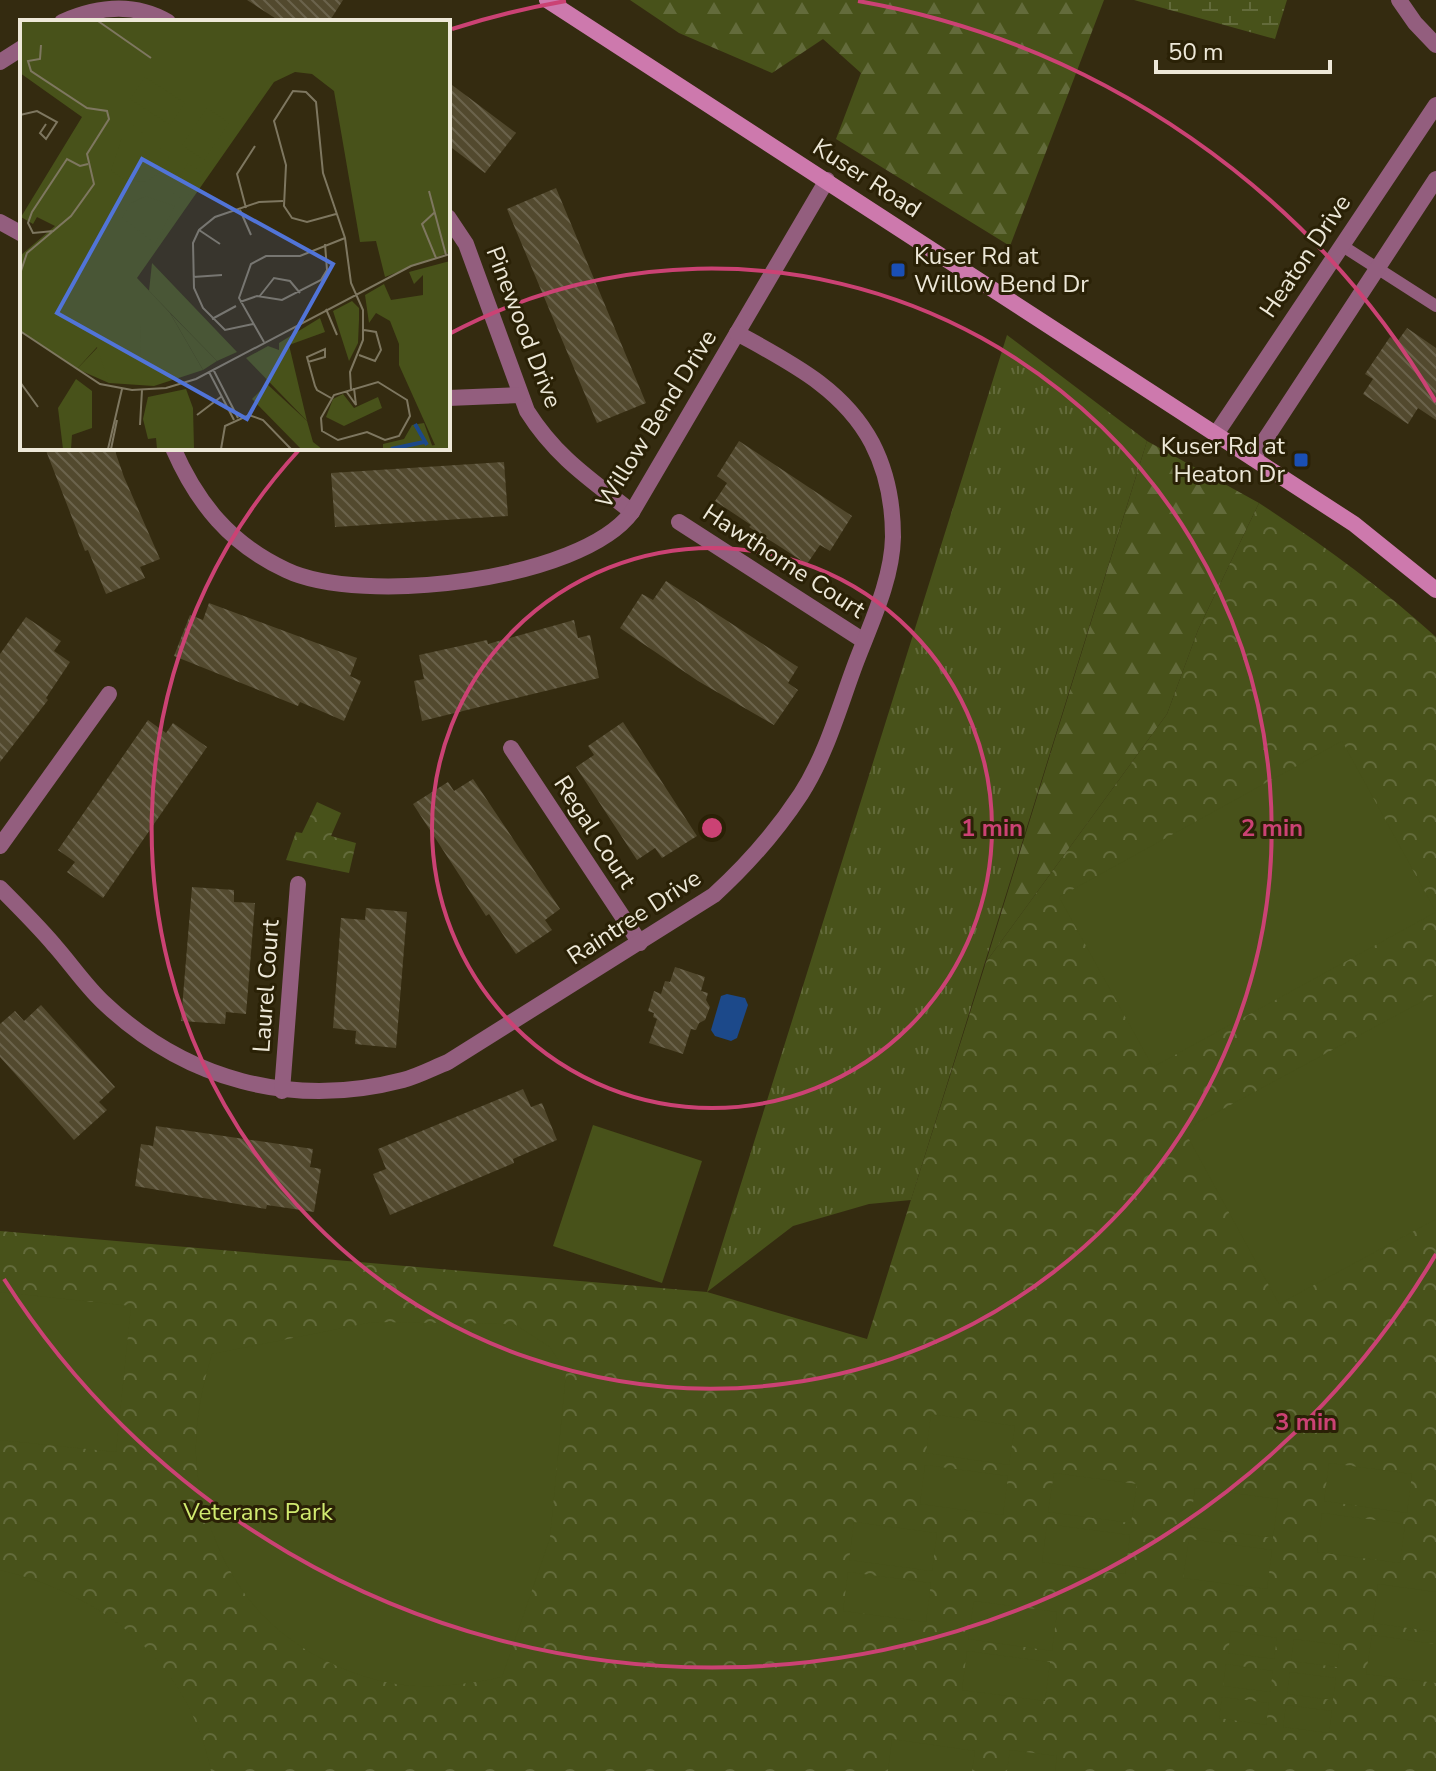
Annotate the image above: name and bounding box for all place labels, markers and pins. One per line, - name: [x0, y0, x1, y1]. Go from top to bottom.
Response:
- place label: Kuser Rd at Willow Bend Dr: [914, 240, 1089, 300]
- marker: Kuser Rd at Willow Bend Dr: [889, 261, 907, 279]
- place label: Kuser Rd at Heaton Dr: [1161, 430, 1286, 490]
- marker: Kuser Rd at Heaton Dr: [1292, 451, 1310, 469]
- centre of rings: [698, 814, 726, 842]

